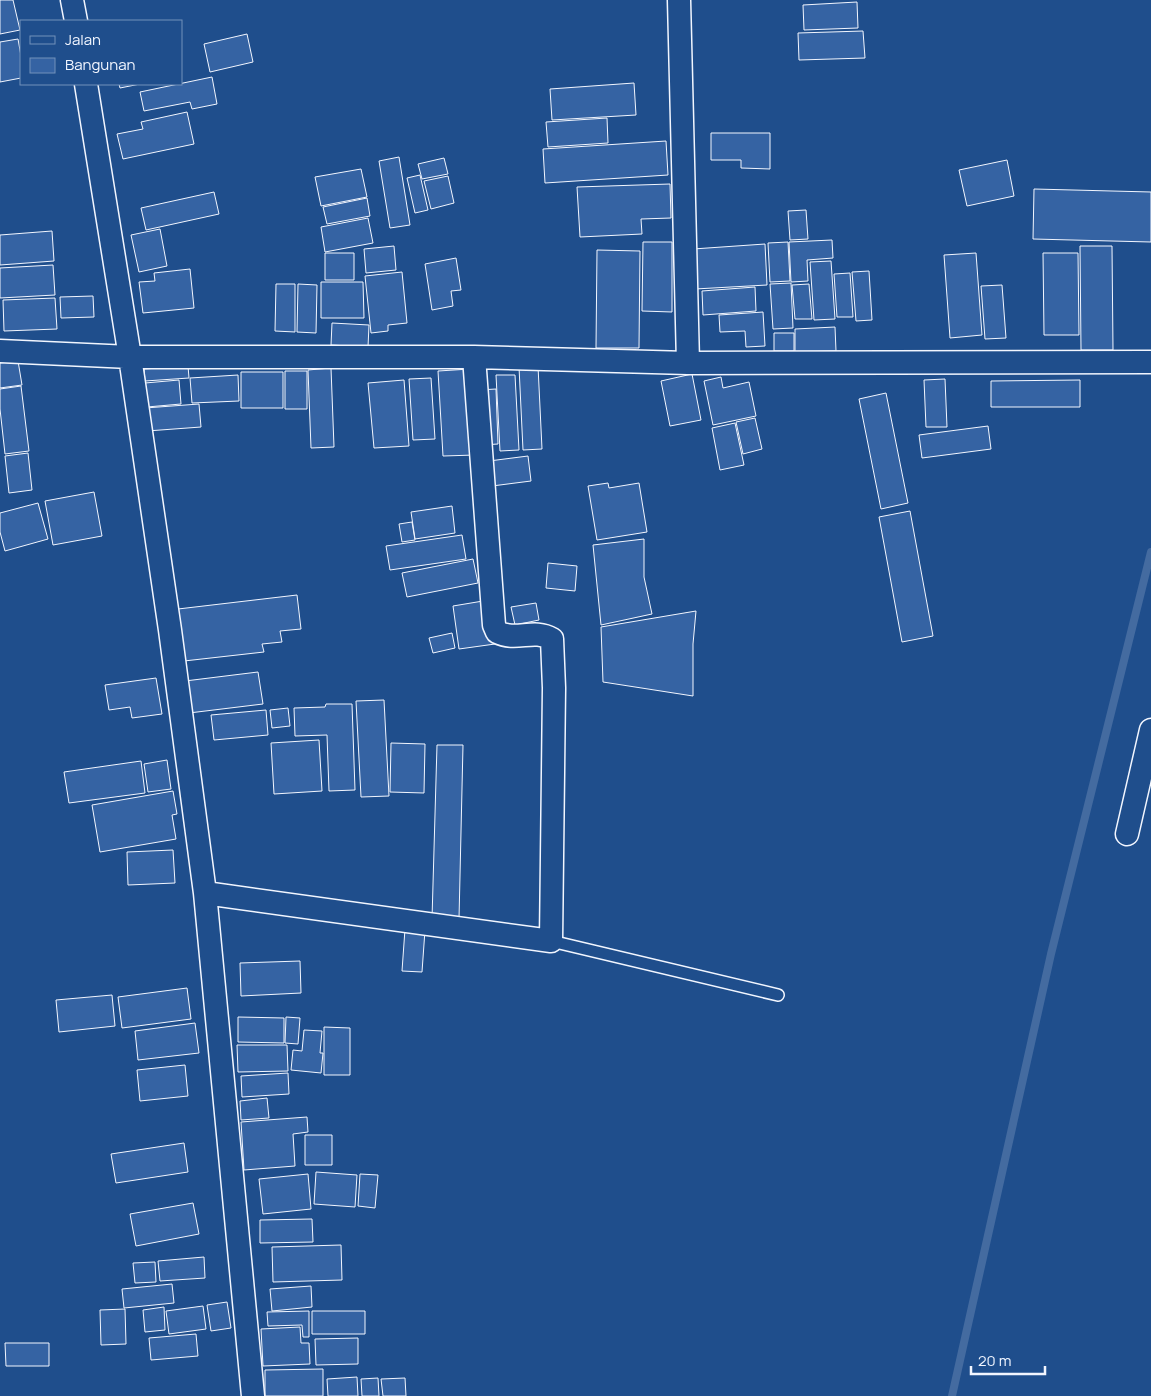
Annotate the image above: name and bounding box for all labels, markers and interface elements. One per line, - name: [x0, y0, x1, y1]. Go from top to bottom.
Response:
- legend: [20, 20, 182, 85]
- text: Jalan: [65, 29, 101, 50]
- text: Bangunan: [65, 54, 135, 75]
- scale bar: [971, 1344, 1045, 1376]
- text: 20 m: [978, 1350, 1011, 1371]

